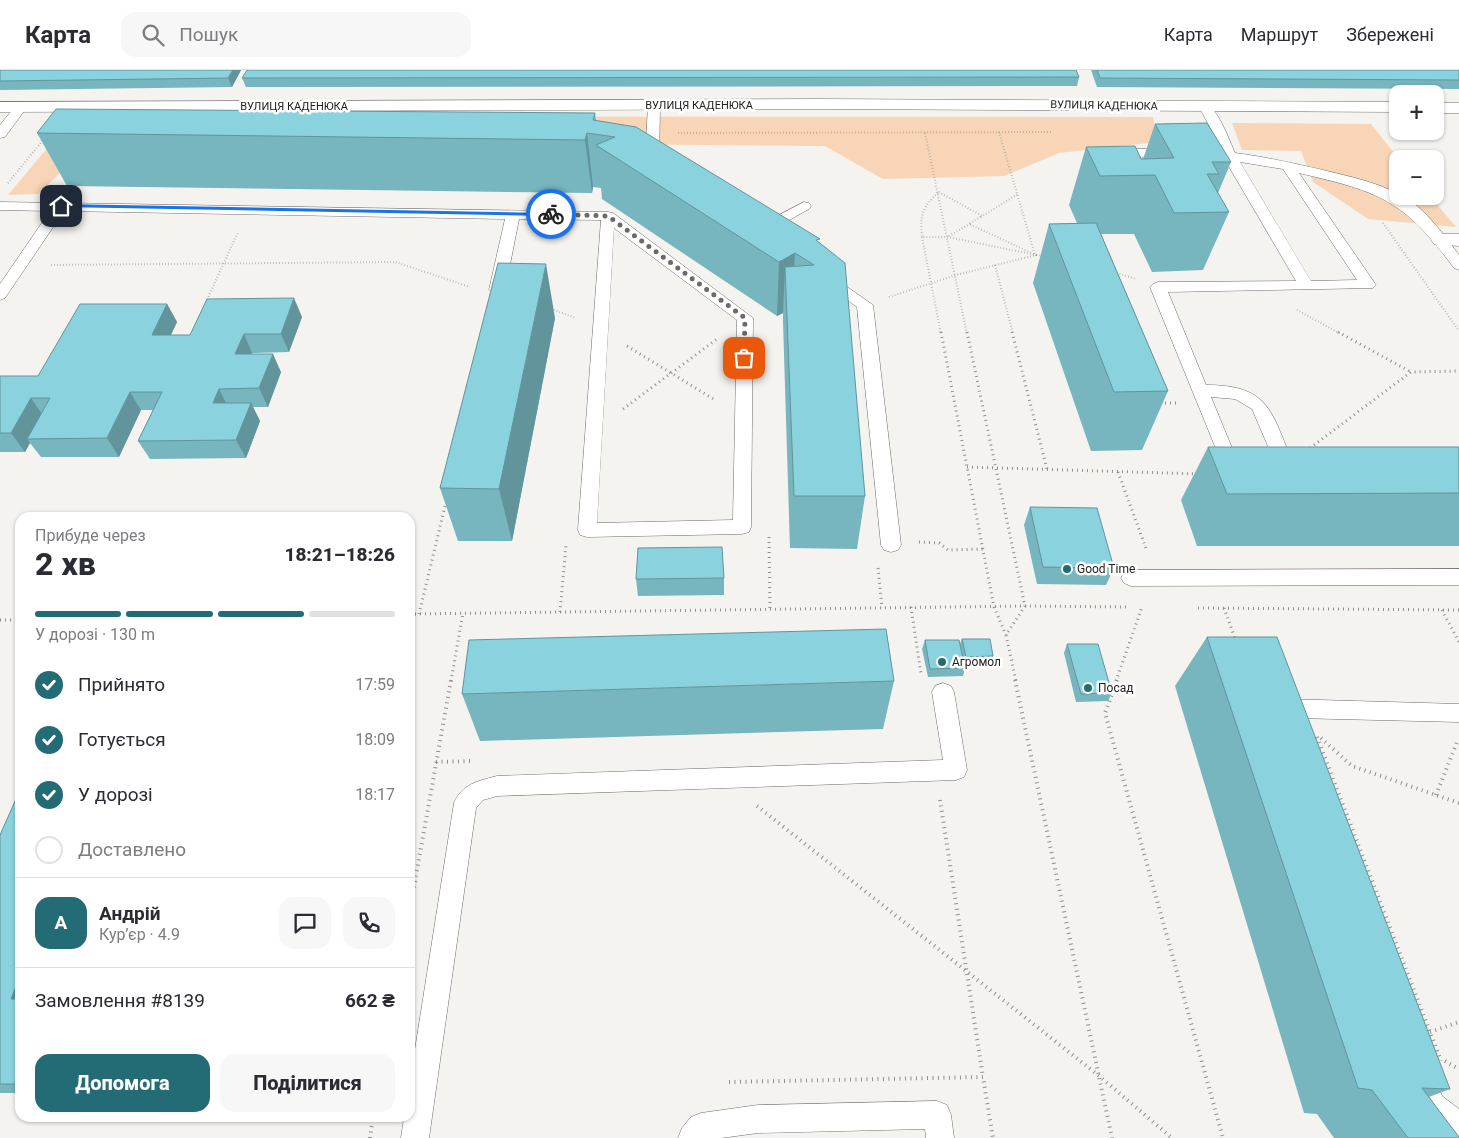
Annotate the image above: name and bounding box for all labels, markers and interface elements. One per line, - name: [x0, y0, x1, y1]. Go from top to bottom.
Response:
- search box: [121, 12, 471, 57]
- text: Карта: [25, 21, 91, 49]
- icon: search: [139, 21, 167, 49]
- text: Пошук: [179, 23, 238, 46]
- text: Карта: [1164, 24, 1213, 45]
- text: Маршрут: [1241, 24, 1318, 45]
- text: Збережені: [1346, 24, 1434, 45]
- map controls: [1389, 85, 1444, 205]
- button: +: [1389, 85, 1444, 140]
- street label: ВУЛИЦЯ КАДЕНЮКА: [1050, 98, 1159, 113]
- street label: ВУЛИЦЯ КАДЕНЮКА: [645, 99, 754, 112]
- street label: ВУЛИЦЯ КАДЕНЮКА: [240, 100, 349, 113]
- button: −: [1389, 150, 1444, 205]
- pin: [40, 185, 82, 227]
- courier: [526, 189, 576, 239]
- icon: home: [47, 192, 75, 220]
- icon: bike: [537, 200, 565, 228]
- pin: [723, 337, 765, 379]
- icon: bag: [730, 344, 758, 372]
- text: Прибуде через: [35, 526, 146, 545]
- text: 18:21–18:26: [284, 543, 395, 566]
- text: 2 хв: [35, 545, 96, 583]
- place label: Good Time: [1077, 562, 1135, 576]
- marker: Good Time: [1061, 563, 1073, 575]
- text: У дорозі · 130 m: [35, 625, 155, 644]
- place label: Агромол: [952, 655, 1001, 669]
- marker: Агромол: [936, 656, 948, 668]
- icon: check: [35, 671, 63, 699]
- text: Прийнято: [78, 673, 165, 696]
- text: 17:59: [355, 675, 395, 694]
- place label: Посад: [1098, 681, 1133, 695]
- marker: Посад: [1082, 682, 1094, 694]
- icon: check: [35, 726, 63, 754]
- text: Готується: [78, 728, 166, 751]
- text: 18:09: [355, 730, 395, 749]
- icon: check: [35, 781, 63, 809]
- text: У дорозі: [78, 783, 153, 806]
- text: 18:17: [355, 785, 395, 804]
- text: Доставлено: [78, 838, 186, 861]
- button: chat: [279, 897, 331, 949]
- button: phone: [343, 897, 395, 949]
- text: Андрій: [99, 902, 161, 925]
- text: А: [55, 911, 67, 934]
- text: Кур’єр · 4.9: [99, 925, 180, 944]
- text: Замовлення #8139: [35, 989, 205, 1012]
- text: 662 ₴: [345, 989, 395, 1012]
- button: Допомога: [35, 1054, 210, 1112]
- button: Поділитися: [220, 1054, 395, 1112]

